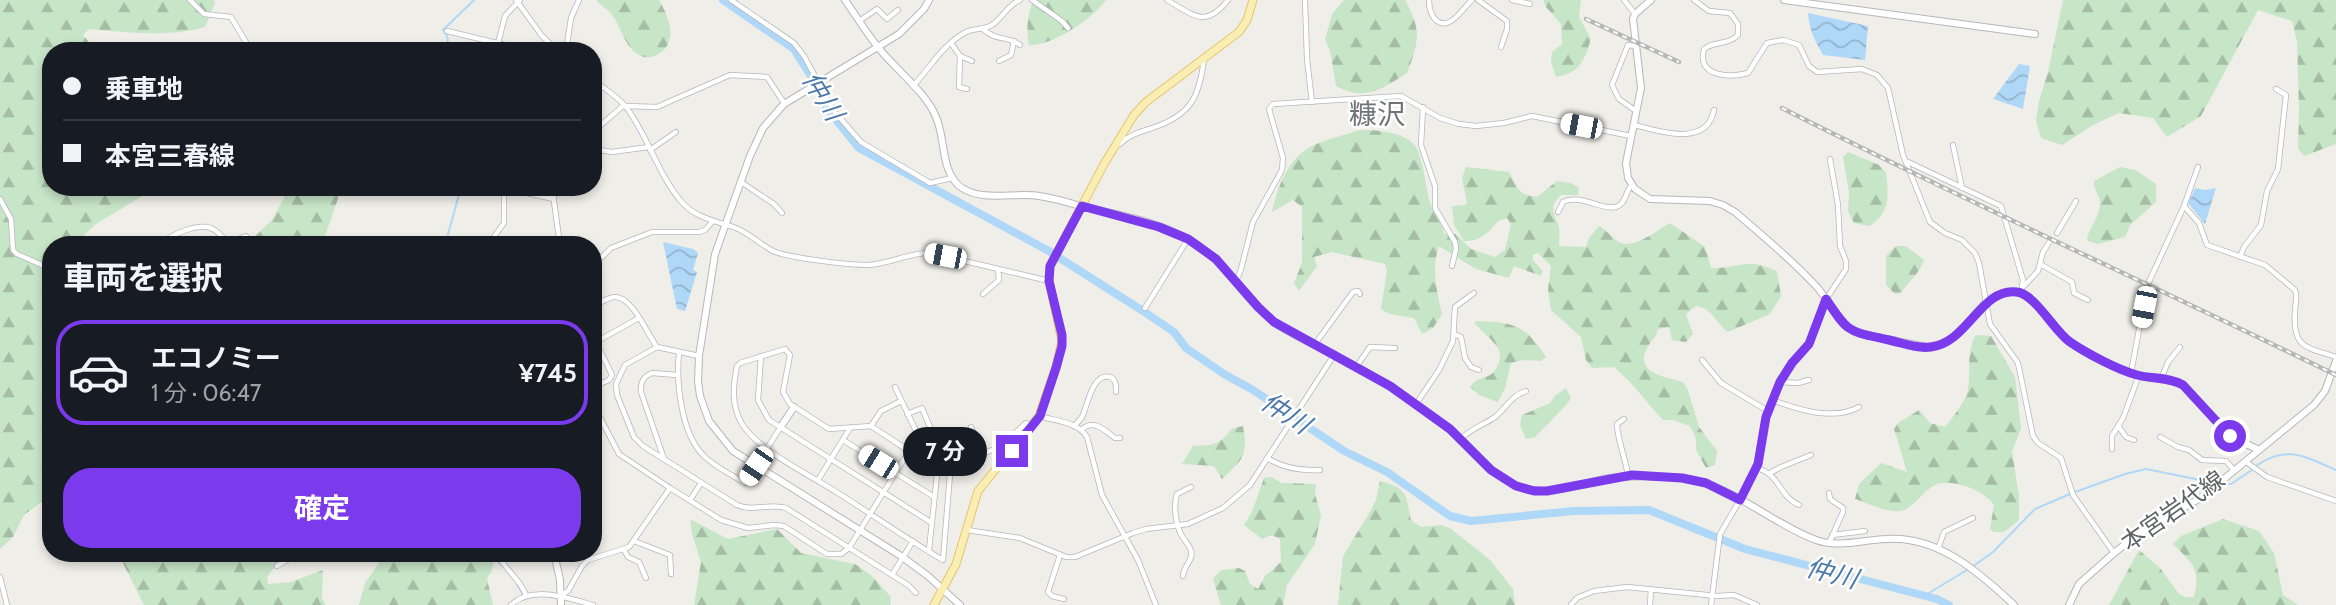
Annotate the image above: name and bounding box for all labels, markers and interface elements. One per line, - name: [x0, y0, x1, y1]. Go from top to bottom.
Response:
- water label: 仲川: [796, 65, 852, 129]
- text: 乗車地: [105, 73, 183, 105]
- district label: 糠沢: [1349, 97, 1405, 131]
- car: [1559, 112, 1604, 140]
- text: 本宮三春線: [105, 140, 235, 172]
- car: [923, 242, 968, 270]
- text: 車両を選択: [63, 258, 223, 297]
- car: [2130, 284, 2159, 330]
- icon: car: [67, 341, 130, 404]
- text: エコノミー: [151, 342, 281, 374]
- text: ¥745: [519, 357, 577, 389]
- text: 1 分 · 06:47: [151, 379, 261, 407]
- water label: 仲川: [1255, 385, 1319, 442]
- route start: [2214, 420, 2246, 452]
- callout: 7 分: [904, 426, 988, 476]
- route end: [996, 435, 1028, 467]
- text: 7 分: [925, 437, 965, 465]
- car: [855, 442, 902, 482]
- car: [736, 443, 777, 489]
- street label: 本宮岩代線: [2115, 464, 2230, 557]
- button: 確定: [63, 468, 581, 548]
- water label: 仲川: [1803, 551, 1864, 596]

